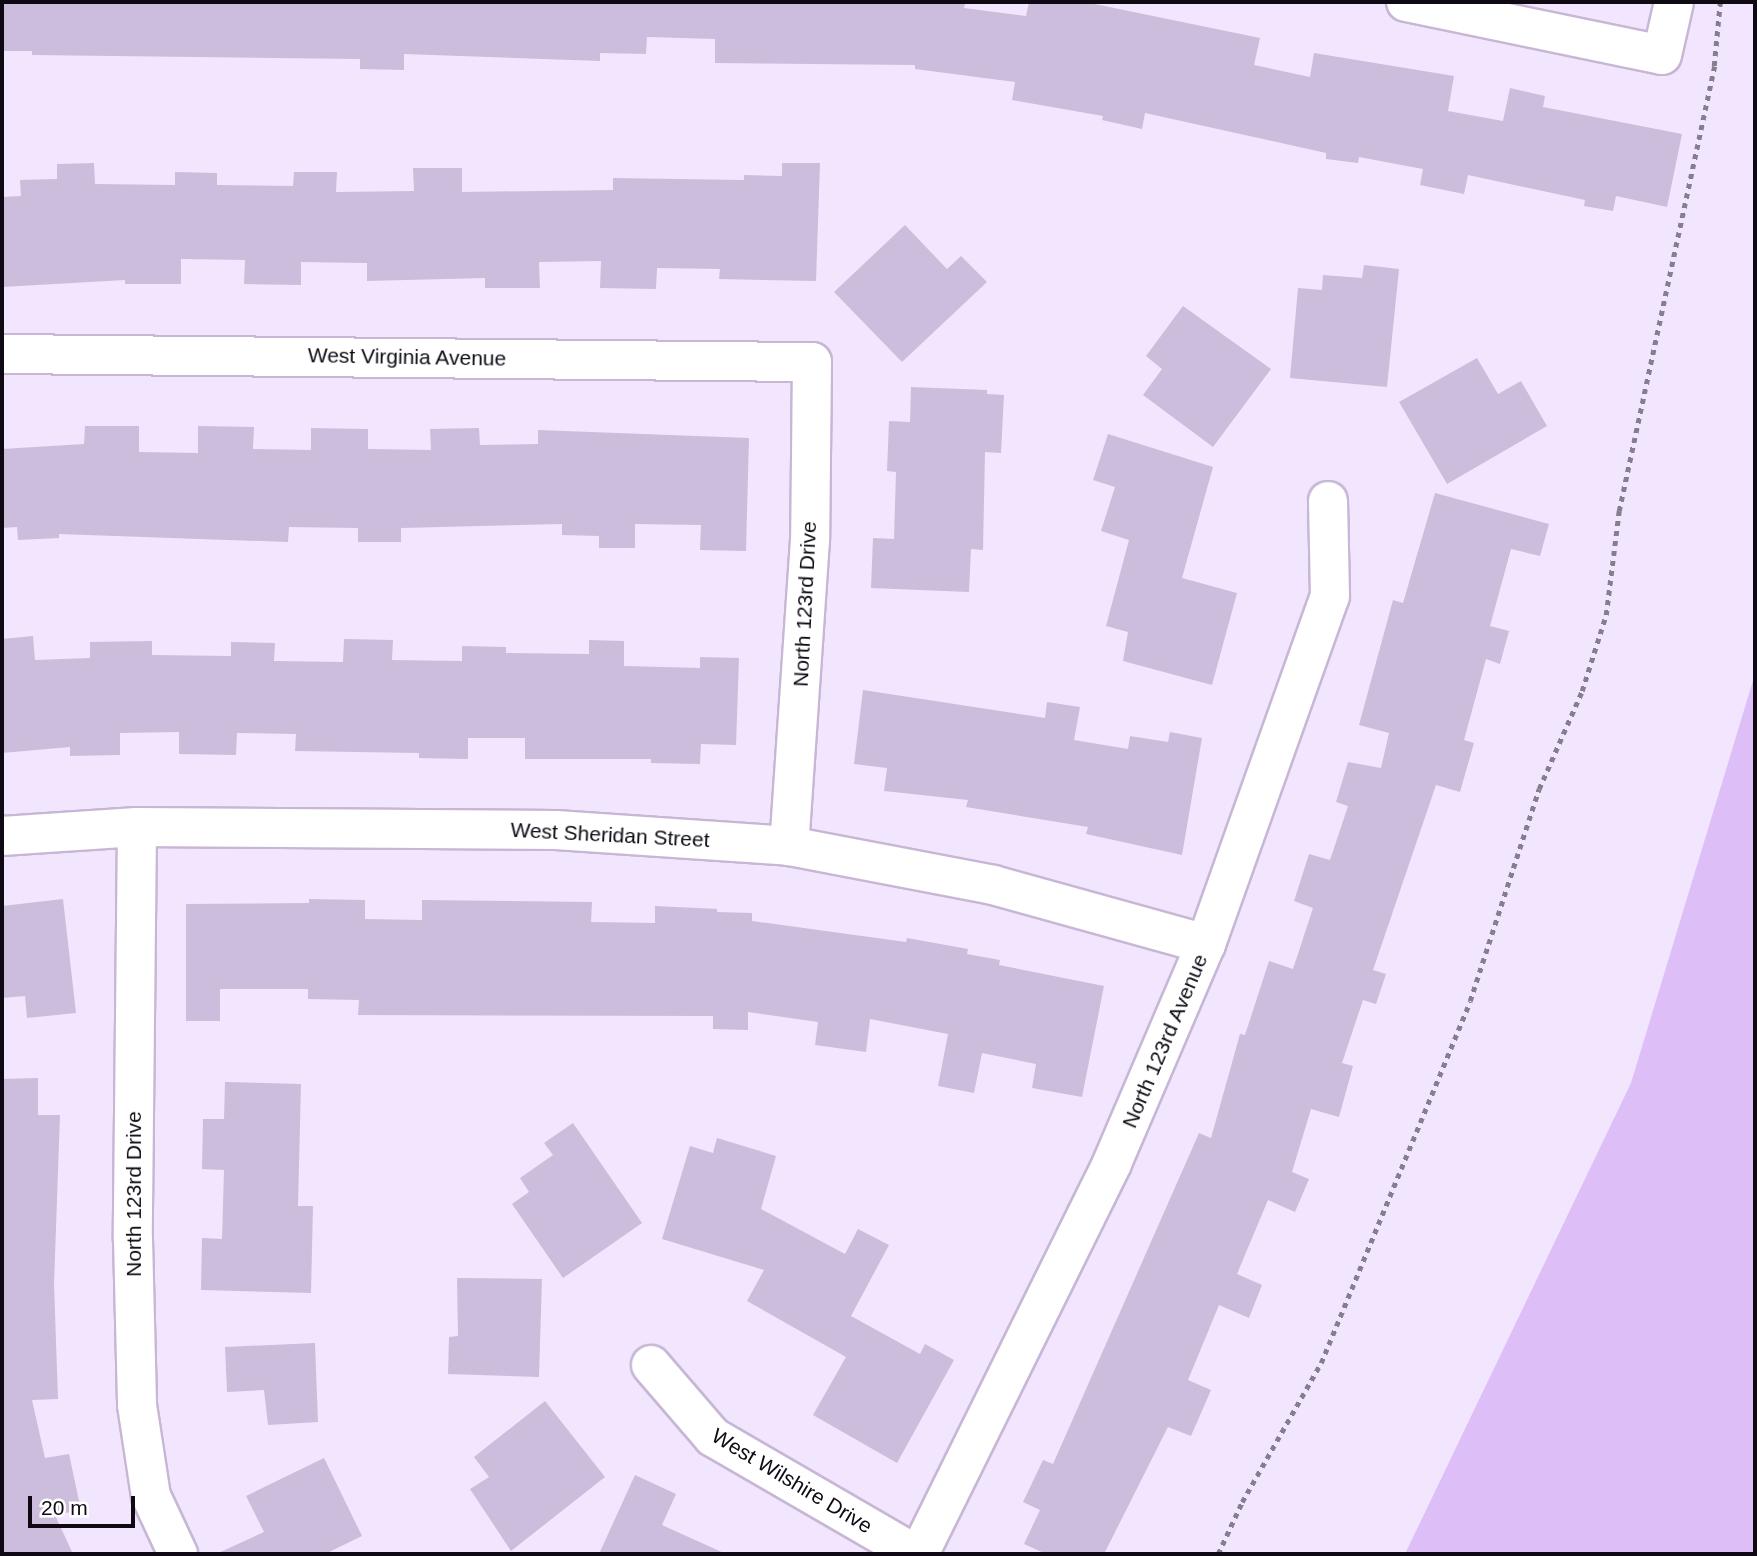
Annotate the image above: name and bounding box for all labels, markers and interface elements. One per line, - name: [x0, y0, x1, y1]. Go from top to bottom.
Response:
- street label: West Virginia Avenue: [307, 343, 507, 371]
- street label: North 123rd Drive: [788, 521, 822, 687]
- street label: West Sheridan Street: [510, 817, 710, 853]
- street label: North 123rd Avenue: [1117, 950, 1213, 1132]
- street label: North 123rd Drive: [121, 1111, 147, 1277]
- street label: West Wilshire Drive: [707, 1423, 877, 1539]
- scale bar: [32, 1482, 138, 1526]
- text: 20 m: [41, 1496, 88, 1519]

